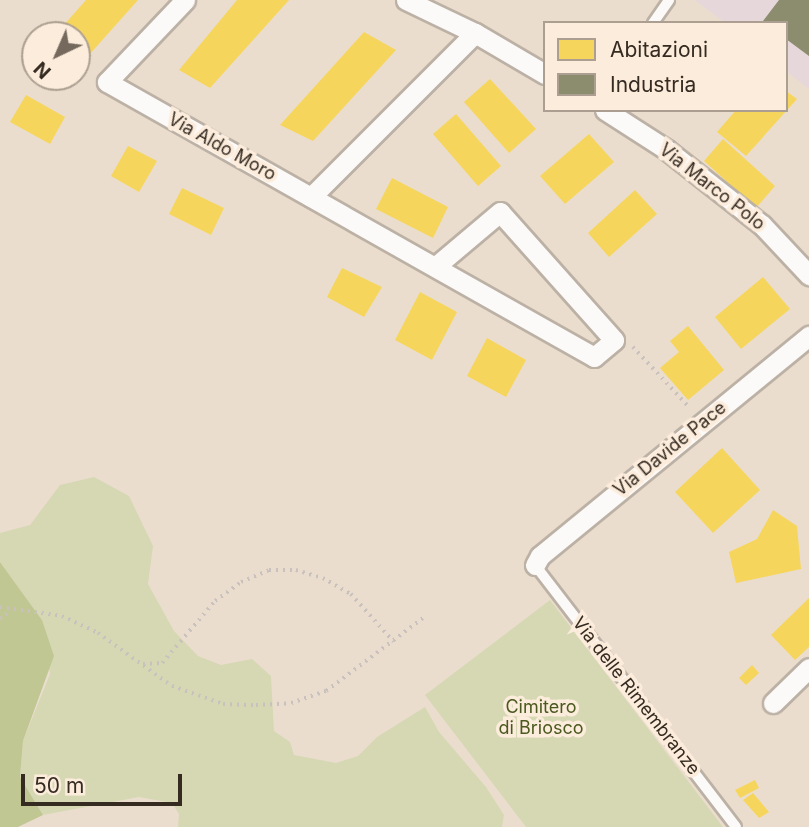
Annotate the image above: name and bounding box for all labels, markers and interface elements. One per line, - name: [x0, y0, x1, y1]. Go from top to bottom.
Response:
- north arrow: [21, 21, 91, 91]
- legend: [543, 21, 788, 112]
- text: Abitazioni: [610, 37, 708, 62]
- text: N: [29, 57, 56, 83]
- text: Industria: [610, 72, 696, 97]
- street label: Via Aldo Moro: [164, 108, 280, 186]
- street label: Via Marco Polo: [655, 139, 769, 235]
- street label: Via Davide Pace: [609, 397, 731, 501]
- street label: Via delle Rimembranze: [568, 613, 704, 779]
- park label: Cimitero di Briosco: [498, 697, 584, 740]
- scale bar: [24, 760, 186, 804]
- text: 50 m: [34, 773, 84, 798]

